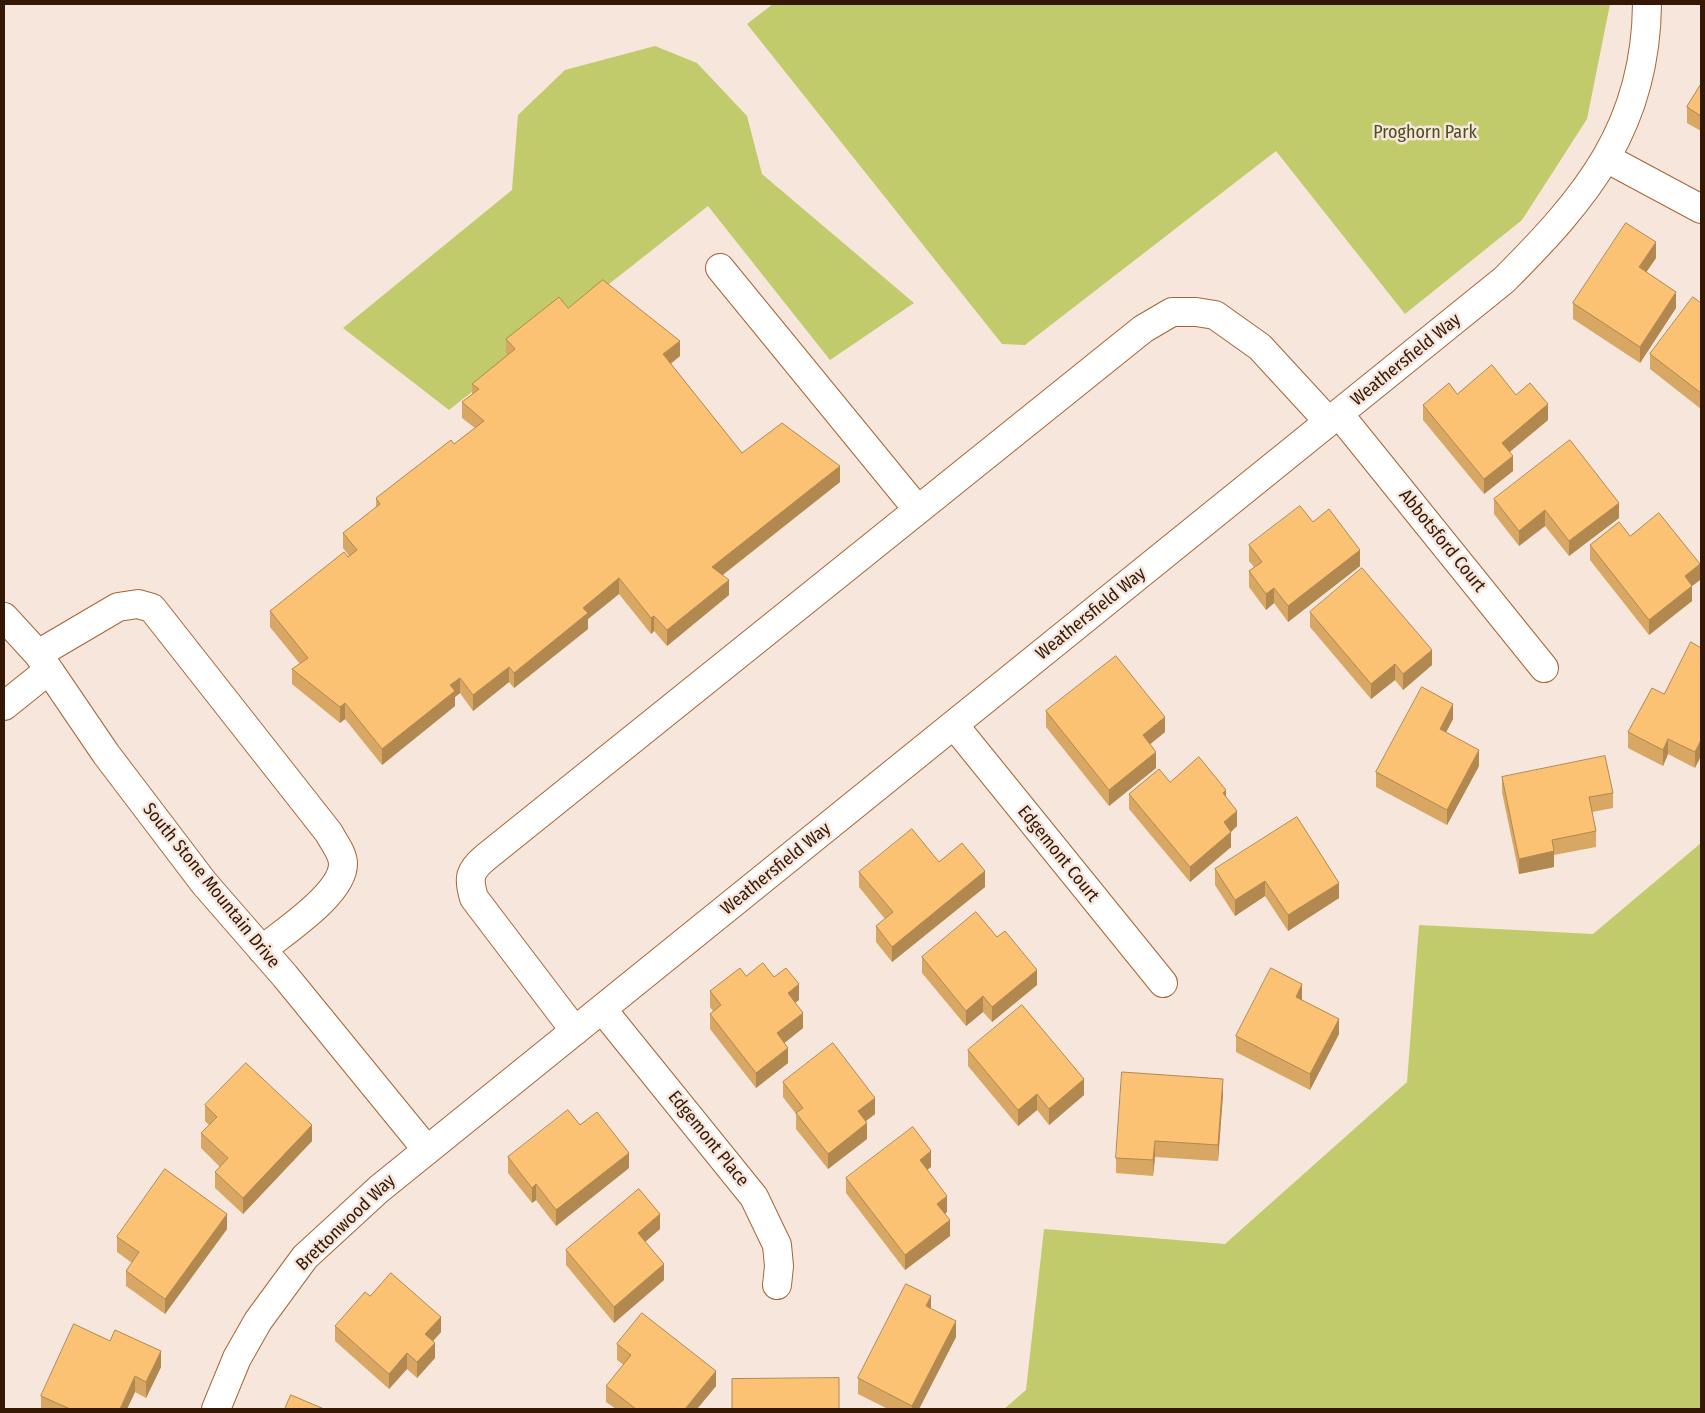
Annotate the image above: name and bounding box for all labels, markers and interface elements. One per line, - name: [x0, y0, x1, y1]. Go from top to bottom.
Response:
- park label: Proghorn Park: [1373, 122, 1477, 144]
- street label: Weathersfield Way: [1347, 309, 1465, 411]
- street label: Abbotsford Court: [1394, 485, 1490, 597]
- street label: Weathersfield Way: [1032, 563, 1150, 665]
- street label: South Stone Mountain Drive: [138, 799, 284, 973]
- street label: Edgemont Court: [1013, 802, 1103, 906]
- street label: Weathersfield Way: [717, 818, 835, 920]
- street label: Edgemont Place: [663, 1087, 753, 1191]
- street label: Brettonwood Way: [292, 1170, 400, 1276]

